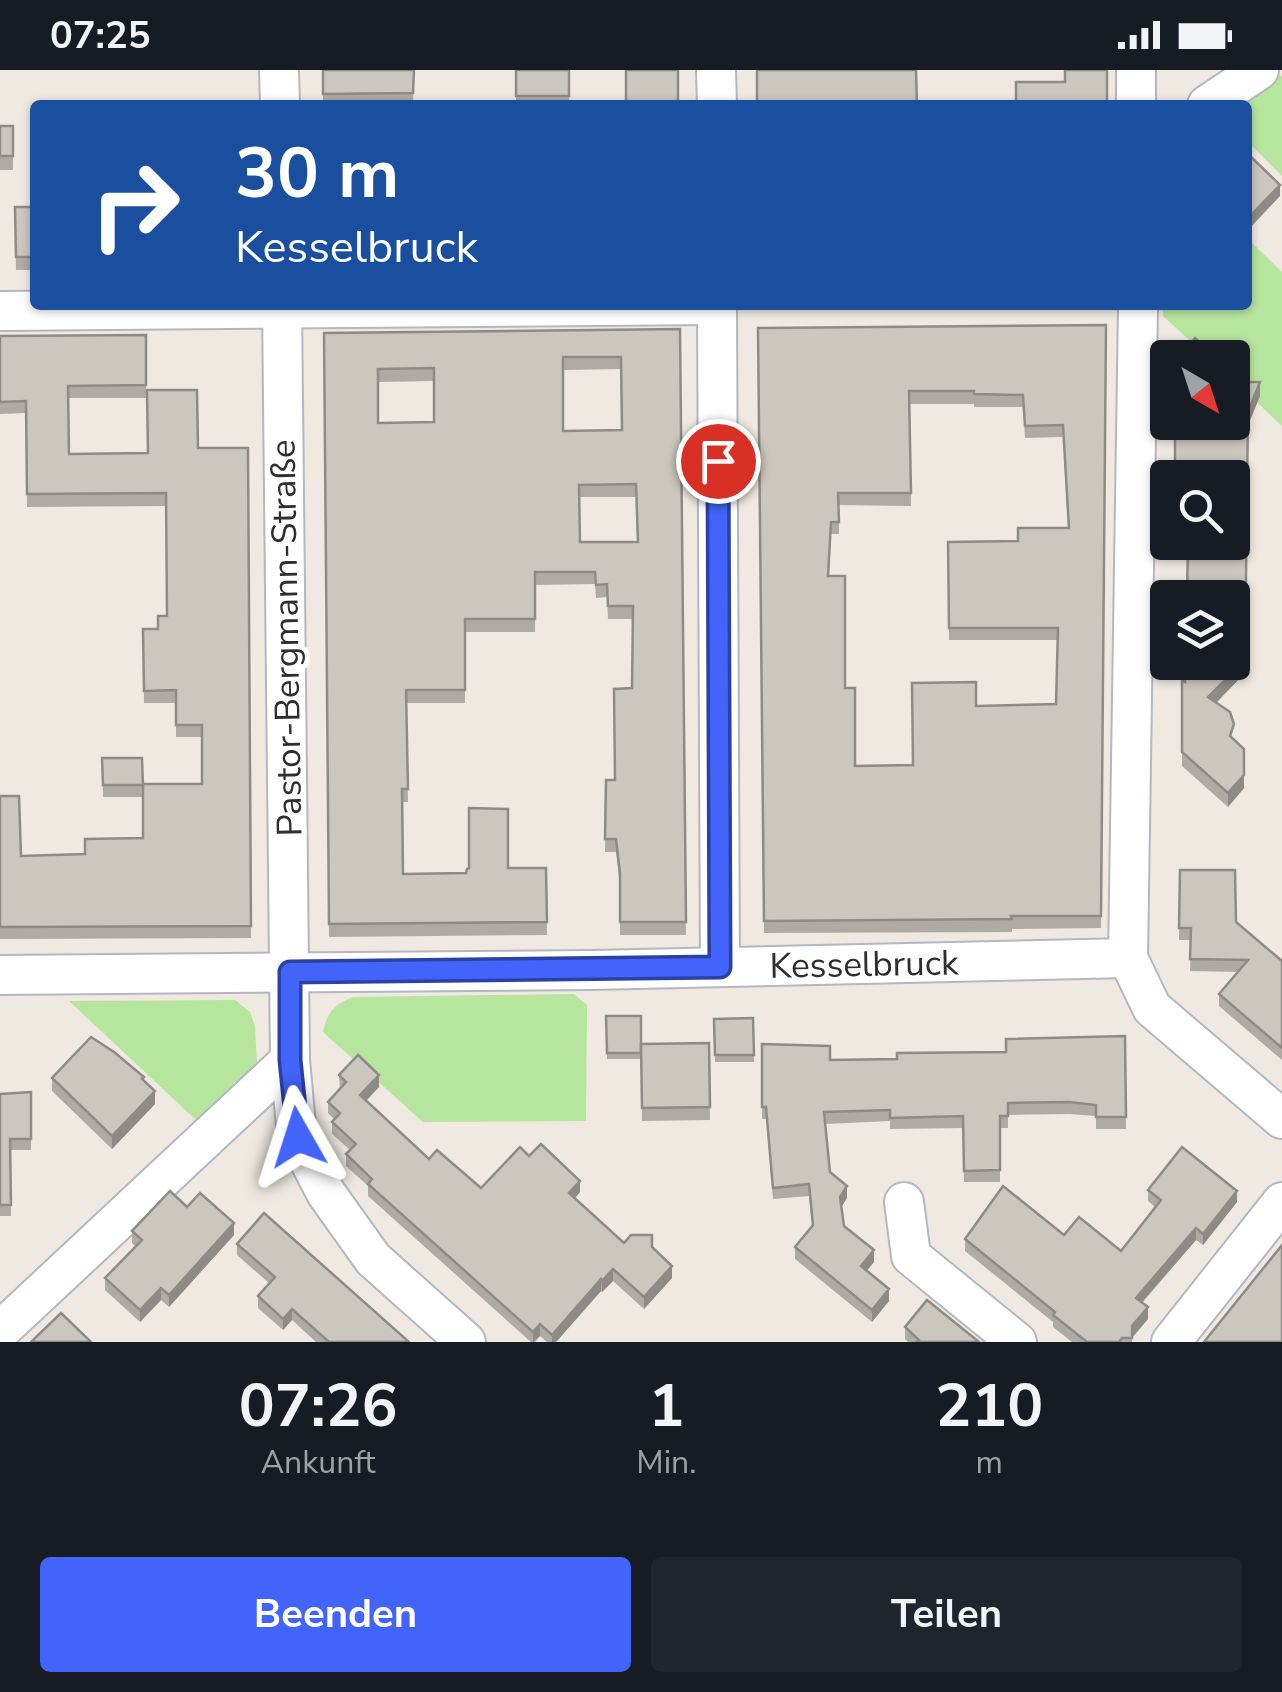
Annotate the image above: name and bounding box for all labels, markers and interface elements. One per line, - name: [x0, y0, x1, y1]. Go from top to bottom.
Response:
- text: 07:25: [50, 10, 151, 61]
- text: 30 m: [235, 126, 399, 222]
- icon: right: [70, 140, 200, 270]
- text: Kesselbruck: [235, 217, 478, 278]
- north arrow: [1150, 340, 1250, 440]
- map controls: [1150, 340, 1250, 680]
- pin: [676, 419, 761, 504]
- icon: arrive: [691, 434, 746, 489]
- street label: Pastor-Bergmann-Straße: [260, 439, 313, 837]
- button: search: [1150, 460, 1250, 560]
- button: layers: [1150, 580, 1250, 680]
- street label: Kesselbruck: [769, 939, 959, 990]
- position arrow: [246, 1085, 350, 1189]
- text: 07:26: [239, 1365, 398, 1447]
- text: 1: [648, 1365, 684, 1447]
- text: 210: [935, 1365, 1043, 1447]
- text: Ankunft: [261, 1441, 376, 1484]
- text: Min.: [636, 1441, 697, 1484]
- text: m: [976, 1441, 1003, 1484]
- button: Beenden: [40, 1557, 631, 1672]
- button: Teilen: [651, 1557, 1242, 1672]

